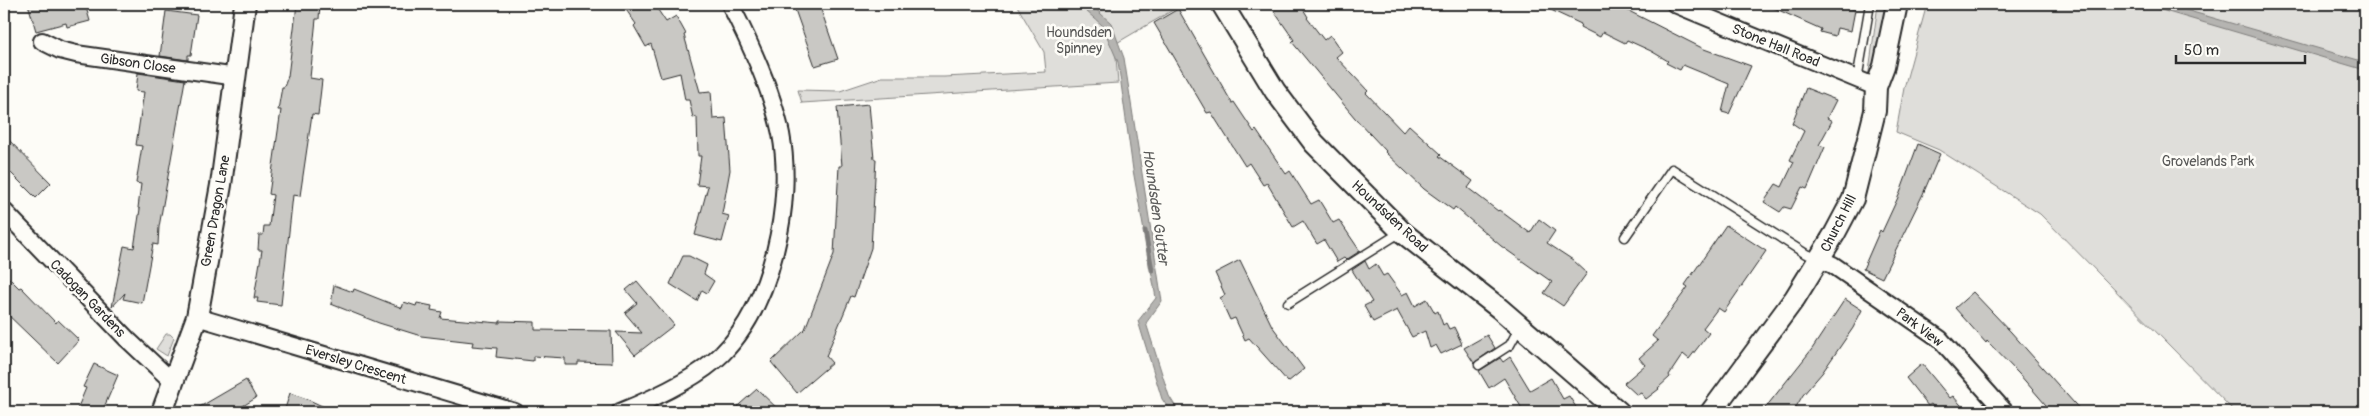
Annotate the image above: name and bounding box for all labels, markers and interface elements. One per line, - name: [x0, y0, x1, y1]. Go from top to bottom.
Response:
- street label: Stone Hall Road: [1729, 20, 1822, 71]
- park label: Houndsden Spinney: [1046, 24, 1112, 57]
- scale bar: [2176, 32, 2305, 64]
- text: 50 m: [2184, 41, 2219, 60]
- street label: Gibson Close: [99, 50, 177, 77]
- water label: Houndsden Gutter: [1138, 148, 1173, 268]
- park label: Grovelands Park: [2162, 153, 2255, 170]
- street label: Green Dragon Lane: [197, 154, 234, 268]
- street label: Houndsden Road: [1348, 177, 1431, 256]
- street label: Church Hill: [1817, 192, 1860, 255]
- street label: Cadogan Gardens: [46, 256, 129, 341]
- street label: Park View: [1893, 304, 1947, 351]
- street label: Eversley Crescent: [303, 341, 409, 388]

